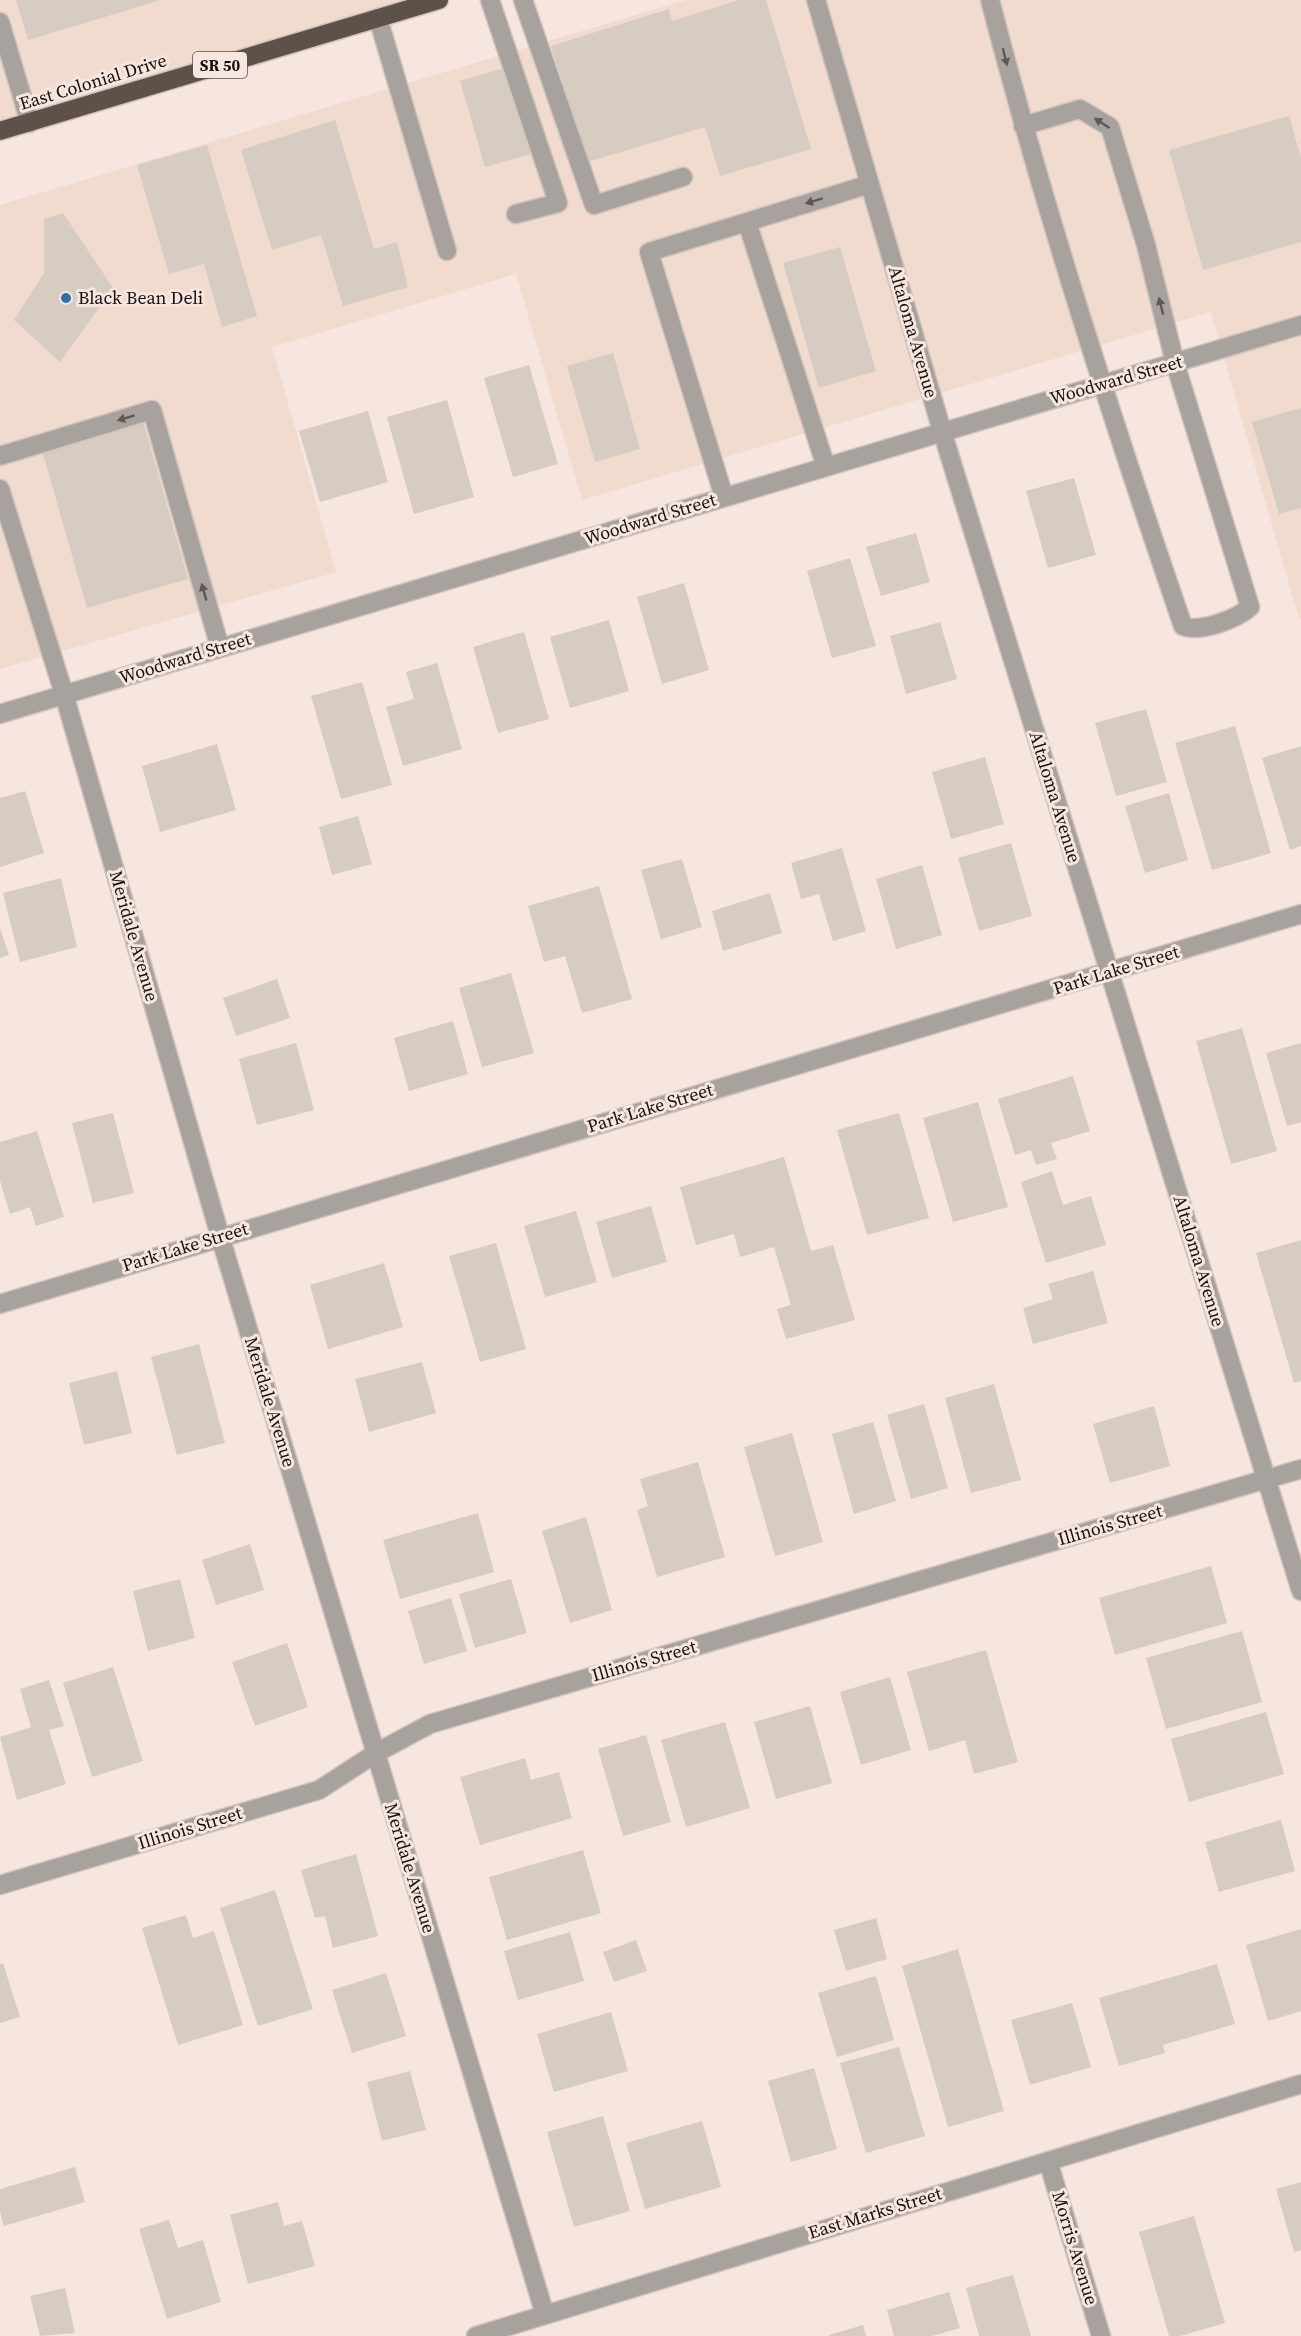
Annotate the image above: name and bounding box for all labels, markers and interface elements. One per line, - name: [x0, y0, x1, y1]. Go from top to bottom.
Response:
- street label: East Colonial Drive: [16, 47, 169, 116]
- one-way arrow: [1000, 47, 1010, 66]
- road number: SR 50: [193, 52, 247, 78]
- one-way arrow: [1094, 117, 1111, 128]
- one-way arrow: [805, 197, 823, 206]
- street label: Altaloma Avenue: [883, 263, 944, 401]
- place label: Black Bean Deli: [78, 285, 203, 310]
- marker: Black Bean Deli: [59, 291, 73, 305]
- one-way arrow: [1155, 297, 1165, 315]
- street label: Woodward Street: [1047, 349, 1185, 410]
- one-way arrow: [117, 414, 135, 423]
- street label: Woodward Street: [581, 487, 719, 550]
- one-way arrow: [199, 583, 208, 601]
- street label: Woodward Street: [116, 626, 254, 689]
- street label: Altaloma Avenue: [1024, 728, 1087, 866]
- street label: Meridale Avenue: [104, 868, 165, 1004]
- street label: Park Lake Street: [1050, 938, 1182, 1001]
- street label: Park Lake Street: [584, 1076, 716, 1139]
- street label: Altaloma Avenue: [1168, 1192, 1231, 1330]
- street label: Park Lake Street: [119, 1215, 251, 1278]
- street label: Meridale Avenue: [239, 1334, 302, 1470]
- street label: Illinois Street: [1055, 1498, 1165, 1551]
- street label: Illinois Street: [589, 1634, 699, 1687]
- street label: Illinois Street: [135, 1800, 245, 1855]
- street label: Meridale Avenue: [379, 1800, 442, 1936]
- street label: East Marks Street: [805, 2180, 945, 2245]
- street label: Morris Avenue: [1046, 2188, 1105, 2308]

